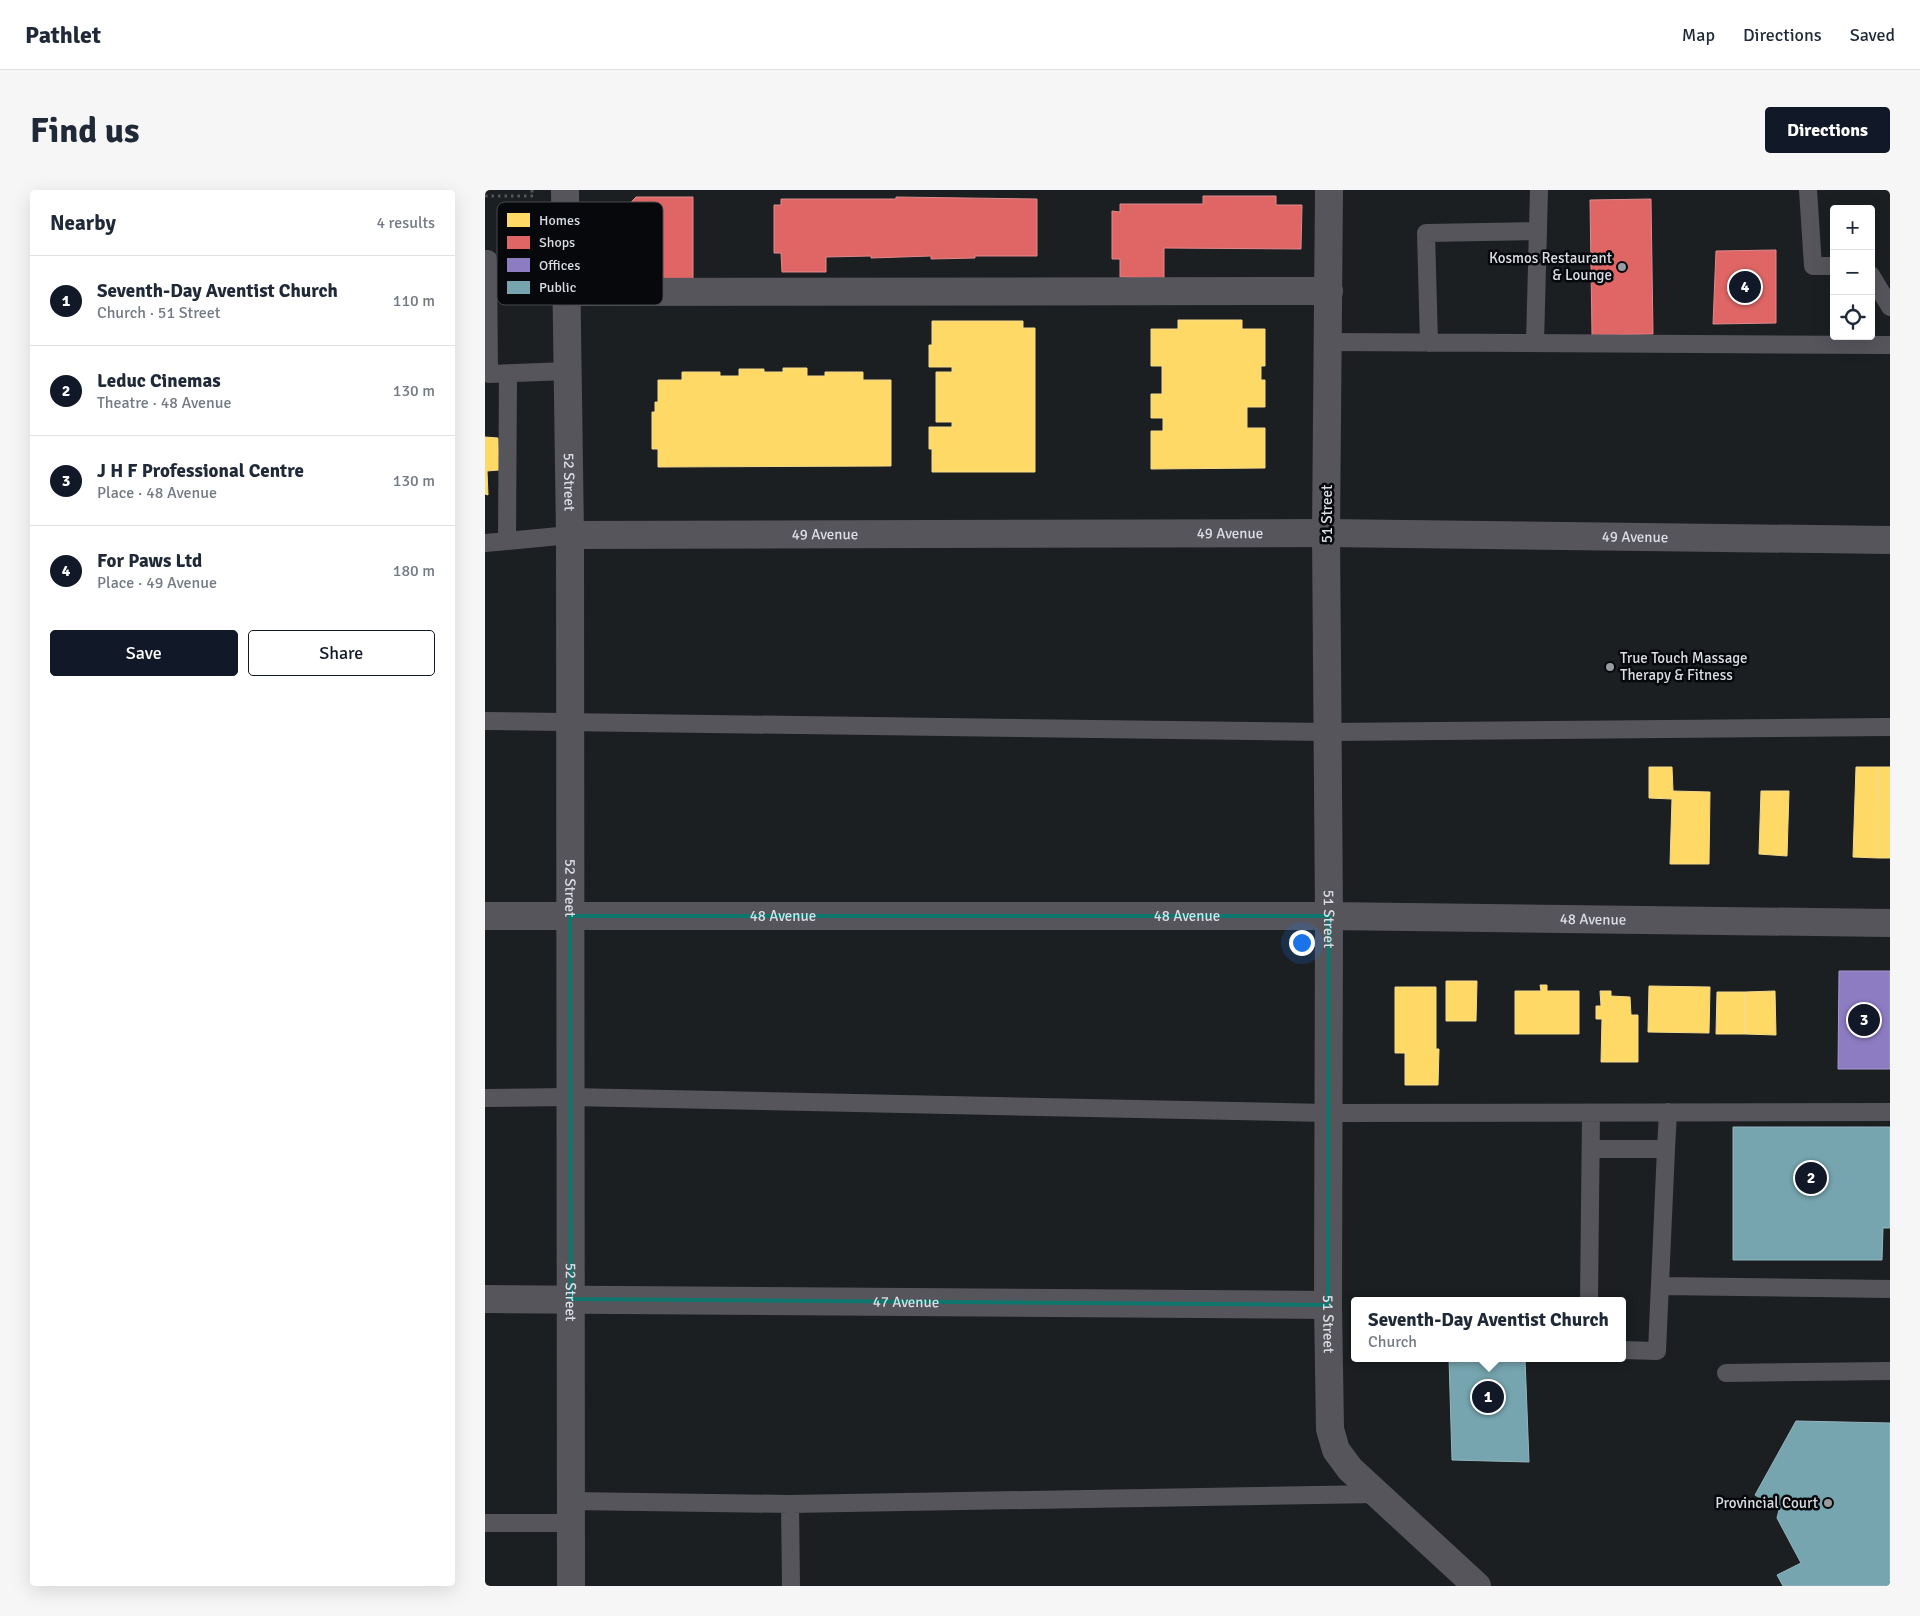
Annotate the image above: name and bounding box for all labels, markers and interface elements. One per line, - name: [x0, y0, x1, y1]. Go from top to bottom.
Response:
- text: Pathlet: [25, 20, 101, 50]
- text: Map: [1682, 24, 1715, 46]
- text: Directions: [1743, 24, 1822, 46]
- text: Saved: [1850, 24, 1895, 46]
- button: Directions: [1765, 107, 1890, 153]
- text: Find us: [30, 109, 140, 152]
- legend: [497, 202, 663, 305]
- map controls: [1830, 205, 1875, 340]
- button: +: [1830, 205, 1875, 250]
- text: Nearby: [50, 210, 116, 236]
- text: Homes: [539, 212, 580, 229]
- text: 4 results: [376, 213, 435, 233]
- text: Shops: [539, 234, 575, 251]
- place label: Kosmos Restaurant & Lounge: [1489, 249, 1612, 284]
- button: −: [1830, 250, 1875, 295]
- text: Offices: [539, 257, 580, 274]
- marker: Kosmos Restaurant & Lounge: [1616, 261, 1628, 273]
- pin: 4: [1729, 268, 1761, 306]
- text: Seventh-Day Aventist Church: [97, 279, 338, 303]
- text: Public: [539, 279, 577, 296]
- text: 1: [62, 291, 70, 311]
- text: 110 m: [393, 291, 435, 311]
- button: locate: [1830, 295, 1875, 340]
- text: Church · 51 Street: [97, 303, 220, 323]
- text: Leduc Cinemas: [97, 369, 221, 393]
- text: 2: [62, 381, 70, 401]
- text: 130 m: [393, 381, 435, 401]
- text: Theatre · 48 Avenue: [97, 393, 231, 413]
- street label: 52 Street: [560, 453, 579, 511]
- text: J H F Professional Centre: [97, 459, 304, 483]
- text: 3: [62, 471, 70, 491]
- text: 130 m: [393, 471, 435, 491]
- text: Place · 48 Avenue: [97, 483, 217, 503]
- street label: 51 Street: [1318, 485, 1336, 543]
- street label: 49 Avenue: [1197, 524, 1263, 542]
- street label: 49 Avenue: [792, 525, 858, 543]
- street label: 49 Avenue: [1602, 527, 1668, 546]
- text: For Paws Ltd: [97, 549, 202, 573]
- text: 4: [62, 561, 70, 581]
- text: 180 m: [393, 561, 435, 581]
- text: Place · 49 Avenue: [97, 573, 217, 593]
- button: Save: [50, 630, 238, 676]
- button: Share: [248, 630, 435, 676]
- place label: True Touch Massage Therapy & Fitness: [1620, 649, 1748, 684]
- marker: True Touch Massage Therapy & Fitness: [1604, 661, 1616, 673]
- street label: 52 Street: [561, 859, 579, 917]
- street label: 51 Street: [1320, 890, 1338, 948]
- street label: 48 Avenue: [750, 907, 816, 925]
- street label: 48 Avenue: [1154, 907, 1220, 925]
- street label: 48 Avenue: [1560, 910, 1626, 929]
- your location: [1289, 930, 1315, 956]
- pin: 3: [1848, 1001, 1880, 1039]
- pin: 2: [1795, 1159, 1827, 1197]
- street label: 52 Street: [562, 1263, 580, 1321]
- street label: 47 Avenue: [873, 1293, 939, 1311]
- street label: 51 Street: [1319, 1295, 1338, 1353]
- popup: [1351, 1297, 1626, 1362]
- text: Seventh-Day Aventist Church: [1368, 1308, 1609, 1332]
- text: Church: [1368, 1332, 1417, 1352]
- pin: 1: [1472, 1378, 1504, 1416]
- place label: Provincial Court: [1715, 1494, 1818, 1512]
- marker: Provincial Court: [1822, 1497, 1834, 1509]

